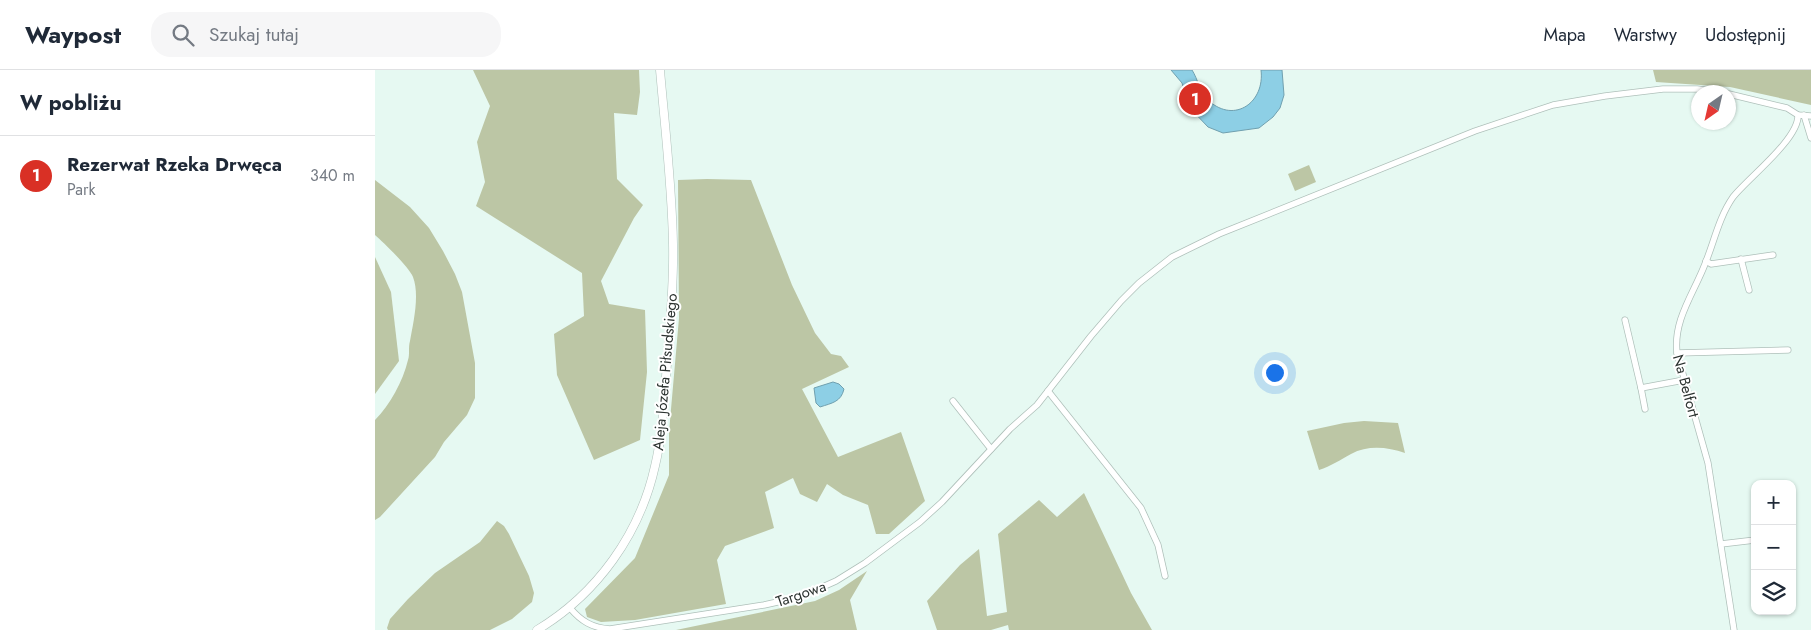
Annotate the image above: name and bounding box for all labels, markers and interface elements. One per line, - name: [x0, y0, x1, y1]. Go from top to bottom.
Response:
- search box: [151, 12, 501, 57]
- text: Waypost: [25, 17, 121, 52]
- icon: search: [169, 21, 197, 49]
- text: Szukaj tutaj: [209, 21, 299, 48]
- text: Mapa: [1544, 22, 1586, 48]
- text: Warstwy: [1614, 22, 1677, 48]
- text: Udostępnij: [1705, 22, 1786, 48]
- pin: 1: [1179, 80, 1211, 118]
- north arrow: [1691, 85, 1736, 130]
- text: W pobliżu: [20, 88, 121, 118]
- text: Rezerwat Rzeka Drwęca: [67, 151, 282, 178]
- text: 1: [32, 164, 40, 187]
- text: 340 m: [310, 164, 355, 187]
- text: Park: [67, 178, 96, 201]
- street label: Aleja Józefa Piłsudskiego: [647, 293, 683, 451]
- street label: Na Belfort: [1667, 352, 1705, 420]
- your location: [1262, 360, 1288, 386]
- map controls: [1751, 480, 1796, 615]
- button: +: [1751, 480, 1796, 525]
- button: −: [1751, 525, 1796, 570]
- button: layers: [1751, 570, 1796, 615]
- street label: Targowa: [773, 575, 829, 613]

